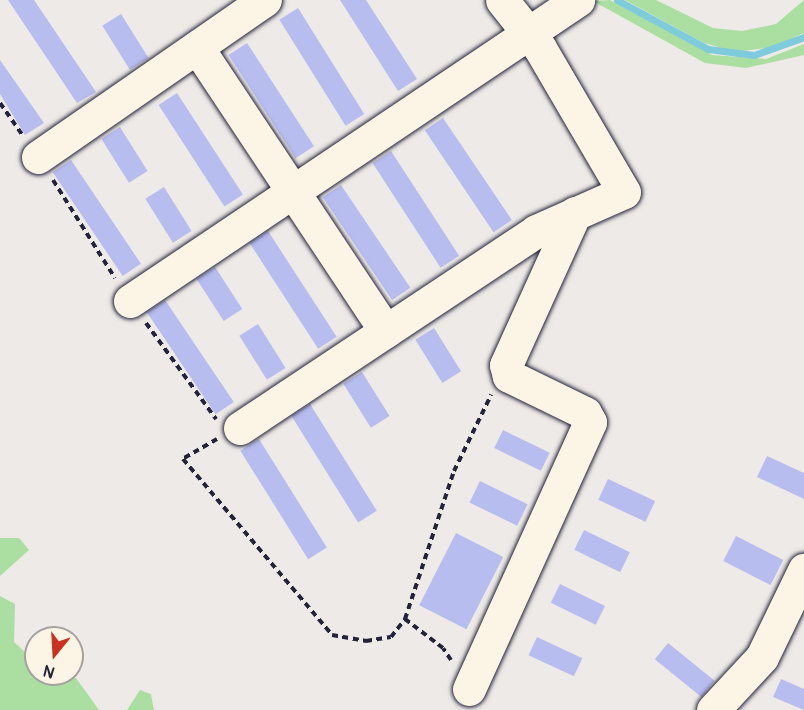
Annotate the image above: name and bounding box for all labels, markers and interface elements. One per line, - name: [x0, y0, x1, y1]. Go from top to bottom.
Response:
- north arrow: [24, 626, 84, 686]
- text: N: [41, 660, 57, 682]

